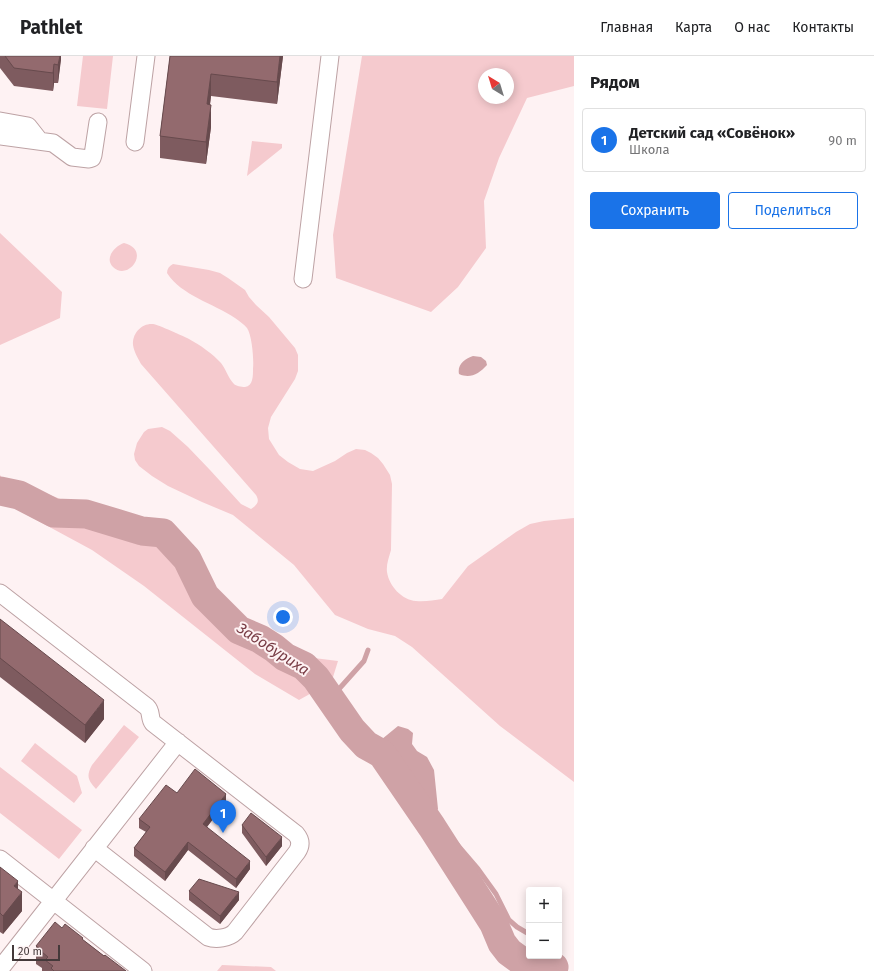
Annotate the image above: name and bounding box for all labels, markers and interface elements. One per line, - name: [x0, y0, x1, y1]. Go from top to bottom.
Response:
- text: Pathlet: [20, 16, 83, 39]
- text: Главная: [600, 19, 653, 36]
- text: Карта: [675, 19, 712, 36]
- text: О нас: [734, 19, 770, 36]
- text: Контакты: [792, 19, 854, 36]
- north arrow: [478, 68, 514, 104]
- text: Рядом: [590, 72, 640, 93]
- text: Детский сад «Совёнок»: [629, 124, 795, 142]
- text: 1: [601, 133, 607, 148]
- text: 90 m: [828, 133, 857, 148]
- text: Школа: [629, 142, 670, 157]
- button: Сохранить: [590, 192, 720, 229]
- button: Поделиться: [728, 192, 858, 229]
- your location: [273, 607, 293, 627]
- water label: Забобуриха: [233, 618, 312, 679]
- pin: 1: [210, 800, 236, 833]
- map controls: [526, 887, 562, 959]
- button: +: [526, 887, 562, 923]
- button: −: [526, 923, 562, 959]
- scale bar: [12, 943, 60, 962]
- text: 20 m: [18, 945, 42, 958]

